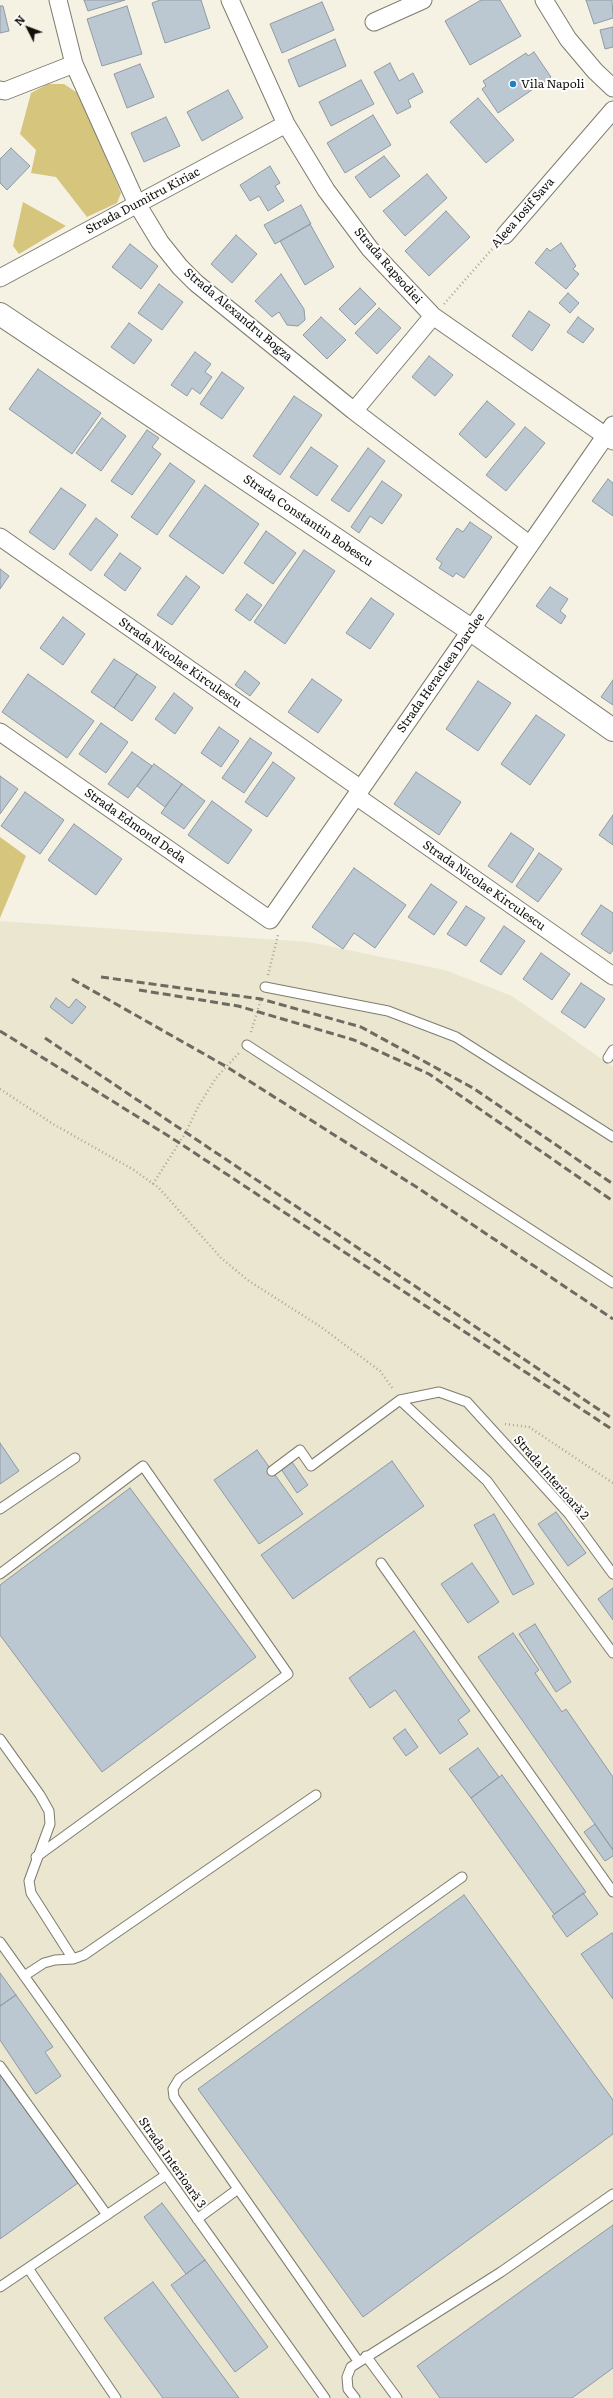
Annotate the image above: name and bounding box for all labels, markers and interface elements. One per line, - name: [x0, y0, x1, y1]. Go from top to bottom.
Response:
- north arrow: [8, 8, 48, 48]
- text: N: [10, 11, 28, 29]
- place label: Vila Napoli: [521, 77, 585, 91]
- marker: Vila Napoli: [508, 79, 518, 89]
- street label: Strada Dumitru Kiriac: [83, 165, 203, 237]
- street label: Aleea Iosif Sava: [489, 175, 557, 251]
- street label: Strada Rapsodiei: [351, 225, 425, 307]
- street label: Strada Alexandru Bogza: [181, 266, 295, 364]
- street label: Strada Constantin Bobescu: [240, 472, 376, 570]
- street label: Strada Heracleea Darclee: [394, 610, 488, 736]
- street label: Strada Nicolae Kirculescu: [116, 615, 244, 711]
- street label: Strada Edmond Deda: [82, 786, 188, 866]
- street label: Strada Nicolae Kirculescu: [420, 838, 548, 934]
- street label: Strada Interioară 2: [510, 1433, 592, 1523]
- street label: Strada Interioară 3: [135, 2115, 209, 2211]

